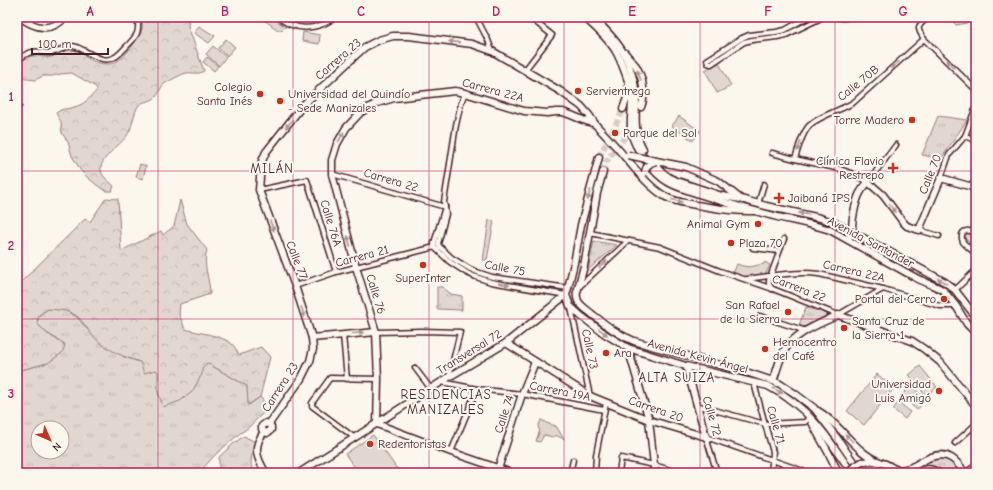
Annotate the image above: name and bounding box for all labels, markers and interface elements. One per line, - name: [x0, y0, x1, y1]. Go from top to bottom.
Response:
- text: A: [86, 4, 94, 19]
- text: B: [221, 4, 229, 19]
- text: C: [357, 4, 365, 19]
- text: D: [492, 4, 500, 19]
- text: E: [628, 4, 636, 19]
- text: F: [764, 4, 772, 19]
- text: G: [898, 4, 908, 19]
- scale bar: [32, 30, 108, 56]
- street label: Carrera 23: [312, 35, 364, 83]
- text: 100 m: [38, 37, 71, 51]
- one-way arrow: [448, 39, 460, 45]
- one-way arrow: [945, 59, 955, 69]
- one-way arrow: [891, 60, 900, 69]
- street label: Calle 70B: [834, 62, 882, 104]
- one-way arrow: [636, 68, 642, 80]
- street label: Carrera 22A: [461, 75, 525, 105]
- place label: Colegio Santa Inés: [197, 80, 252, 108]
- place label: Servientrega: [586, 84, 650, 98]
- marker: Servientrega: [573, 86, 583, 96]
- place label: Universidad del Quindío - Sede Manizales: [288, 87, 410, 115]
- text: 1: [8, 89, 14, 104]
- marker: Colegio Santa Inés: [255, 89, 265, 99]
- marker: Universidad del Quindío - Sede Manizales: [275, 96, 285, 106]
- place label: Torre Madero: [834, 113, 904, 127]
- marker: Torre Madero: [907, 115, 917, 125]
- one-way arrow: [284, 118, 293, 129]
- place label: Parque del Sol: [623, 126, 697, 140]
- marker: Parque del Sol: [610, 128, 620, 138]
- one-way arrow: [338, 131, 344, 143]
- one-way arrow: [796, 141, 802, 153]
- street label: Calle 70: [916, 152, 944, 196]
- place label: Clínica Flavio Restrepo: [816, 154, 884, 182]
- district label: MILÁN: [250, 160, 294, 176]
- marker: Clínica Flavio Restrepo: [887, 162, 899, 174]
- street label: Carrera 22: [362, 166, 420, 194]
- one-way arrow: [586, 189, 592, 201]
- place label: Jaibaná IPS: [788, 191, 850, 205]
- marker: Jaibaná IPS: [773, 192, 785, 204]
- street label: Calle 76A: [317, 198, 345, 248]
- one-way arrow: [672, 198, 684, 204]
- one-way arrow: [888, 202, 896, 213]
- one-way arrow: [798, 211, 810, 217]
- street label: Avenida Santander: [825, 213, 917, 271]
- place label: Animal Gym: [687, 217, 750, 231]
- marker: Animal Gym: [753, 219, 763, 229]
- one-way arrow: [270, 221, 276, 233]
- one-way arrow: [346, 234, 352, 246]
- place label: Plaza 70: [739, 236, 783, 250]
- text: 2: [8, 238, 14, 253]
- marker: Plaza 70: [726, 238, 736, 248]
- street label: Calle 77: [283, 239, 311, 282]
- street label: Carrera 21: [334, 242, 390, 270]
- street label: Calle 75: [484, 257, 526, 279]
- street label: Carrera 22A: [822, 257, 886, 285]
- one-way arrow: [598, 259, 608, 269]
- marker: SuperInter: [418, 260, 428, 270]
- place label: SuperInter: [395, 271, 451, 285]
- street label: Carrera 22: [770, 271, 828, 305]
- street label: Calle 76: [363, 272, 389, 316]
- one-way arrow: [936, 277, 948, 284]
- one-way arrow: [498, 282, 511, 288]
- place label: Portal del Cerro: [855, 292, 936, 306]
- marker: Portal del Cerro: [939, 294, 949, 304]
- place label: San Rafael de la Sierra: [720, 298, 780, 326]
- one-way arrow: [300, 307, 306, 319]
- marker: San Rafael de la Sierra: [783, 307, 793, 317]
- place label: Santa Cruz de la Sierra 1: [852, 314, 925, 342]
- marker: Santa Cruz de la Sierra 1: [839, 323, 849, 333]
- street label: Transversal 72: [434, 326, 504, 378]
- street label: Calle 73: [579, 328, 601, 370]
- one-way arrow: [597, 328, 608, 336]
- one-way arrow: [352, 330, 364, 337]
- place label: Hemocentro del Café: [773, 335, 837, 363]
- street label: Avenida Kevin Ángel: [646, 336, 750, 376]
- marker: Hemocentro del Café: [760, 344, 770, 354]
- place label: Ara: [614, 346, 632, 360]
- marker: Ara: [601, 348, 611, 358]
- street label: Carrera 23: [259, 360, 301, 414]
- district label: ALTA SUIZA: [639, 370, 715, 385]
- place label: Universidad Luis Amigó: [871, 377, 931, 405]
- street label: Carrera 19A: [528, 378, 592, 404]
- text: 3: [8, 386, 14, 401]
- marker: Universidad Luis Amigó: [934, 386, 944, 396]
- district label: RESIDENCIAS MANIZALES: [400, 387, 492, 417]
- one-way arrow: [772, 388, 784, 395]
- street label: Calle 74: [491, 393, 517, 435]
- street label: Carrera 20: [627, 393, 685, 425]
- street label: Calle 72: [700, 394, 724, 438]
- street label: Calle 71: [764, 404, 788, 446]
- north arrow: [30, 420, 70, 460]
- one-way arrow: [844, 433, 854, 443]
- place label: Redentoristas: [378, 437, 446, 451]
- marker: Redentoristas: [365, 439, 375, 449]
- text: N: [50, 440, 64, 454]

